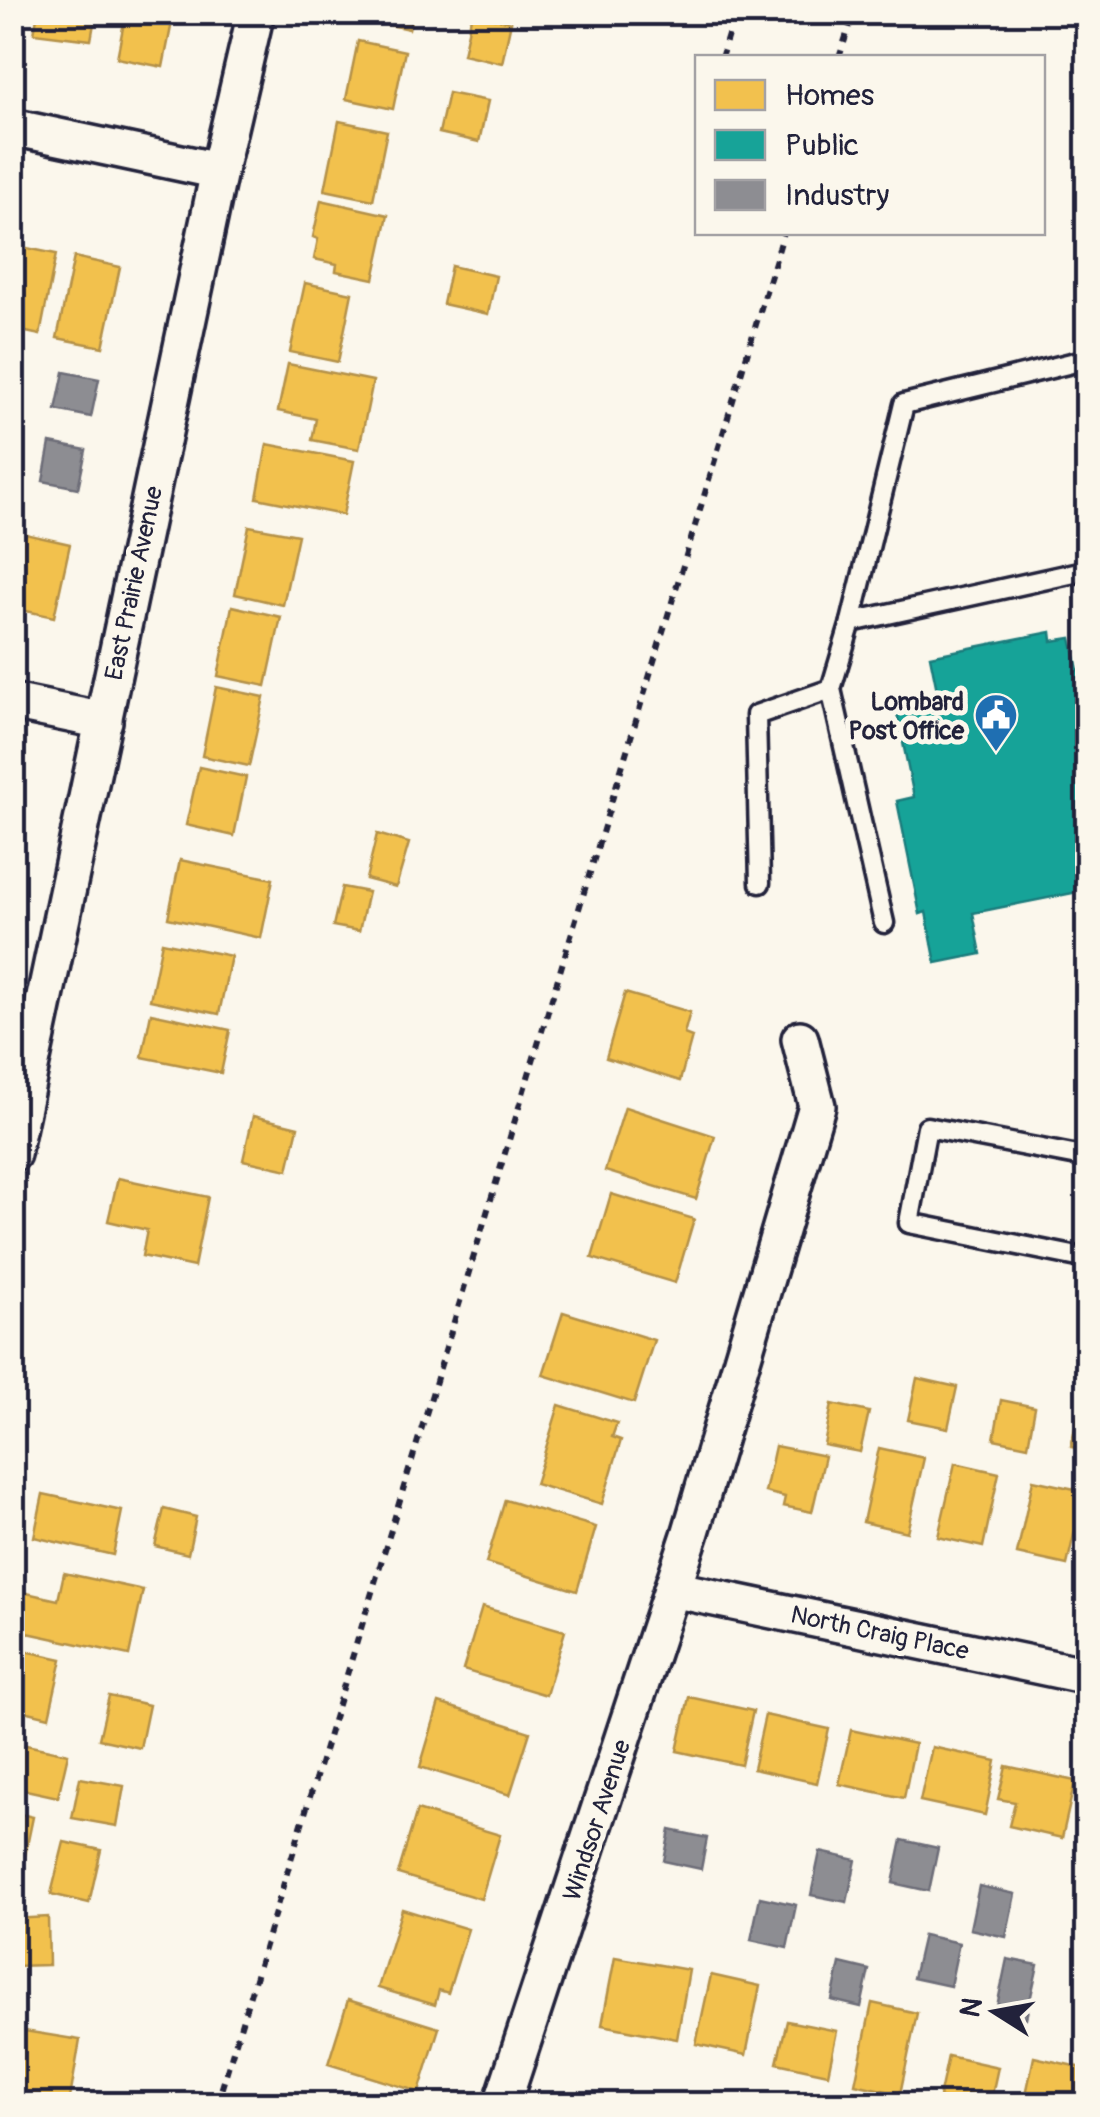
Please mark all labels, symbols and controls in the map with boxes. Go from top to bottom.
legend [695,55,1045,235]
text: Homes [785,77,874,114]
text: Public [785,127,859,164]
text: Industry [785,177,889,214]
street label: East Prairie Avenue [99,483,170,683]
place label: Lombard Post Office [848,687,965,747]
public building icon: Lombard Post Office [973,692,1019,753]
street label: North Craig Place [788,1599,972,1668]
street label: Windsor Avenue [557,1735,638,1905]
north arrow [945,1962,1045,2062]
text: N [953,1995,991,2020]

